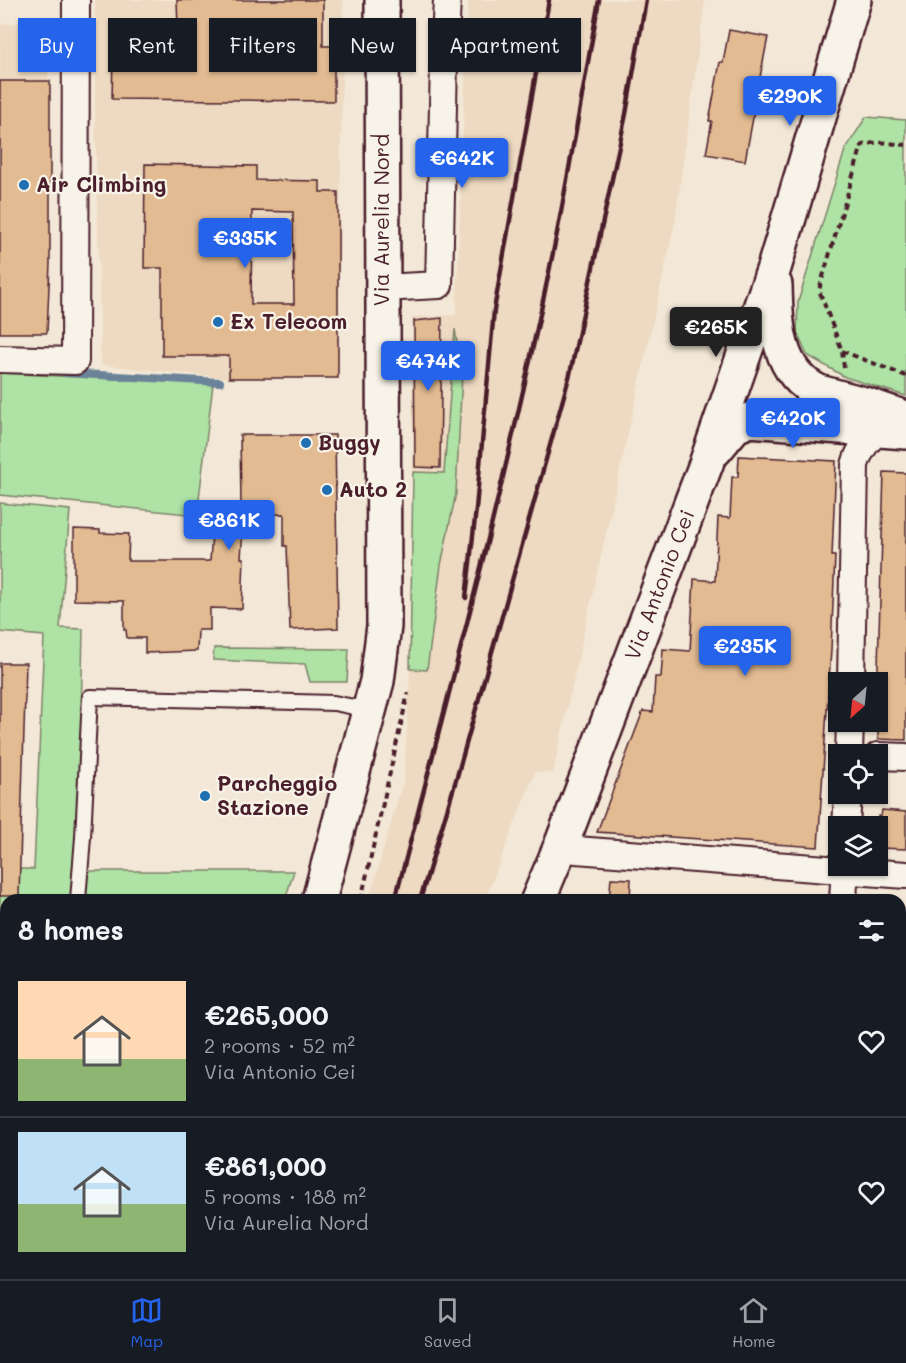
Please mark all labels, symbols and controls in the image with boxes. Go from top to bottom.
chip: Buy [18,18,96,72]
chip: Rent [108,18,197,72]
chip: Filters [209,18,317,72]
chip: New [329,18,416,72]
chip: Apartment [428,18,581,72]
pin: €290K [748,76,832,127]
text: €290K [757,82,823,108]
street label: Via Aurelia Nord [367,134,394,306]
pin: €642K [420,138,504,189]
text: €642K [429,144,495,170]
place label: Air Climbing [36,170,166,197]
marker: Air Climbing [17,178,31,192]
pin: €335K [203,218,287,269]
text: €335K [212,224,278,250]
place label: Ex Telecom [230,307,347,334]
pin: €265K [674,307,758,358]
text: €265K [684,313,748,339]
marker: Ex Telecom [211,315,225,329]
pin: €474K [386,341,470,392]
text: €474K [395,347,461,373]
pin: €420K [751,398,835,449]
text: €420K [760,404,826,430]
place label: Buggy [318,428,381,456]
marker: Buggy [299,436,313,450]
place label: Auto 2 [339,475,407,502]
marker: Auto 2 [320,483,334,497]
pin: €861K [187,500,271,551]
street label: Via Antonio Cei [617,505,700,664]
text: €861K [198,506,260,532]
pin: €235K [703,626,787,677]
text: €235K [713,632,777,658]
north arrow [828,672,888,732]
map controls [828,672,888,876]
button: locate [828,744,888,804]
place label: Parcheggio Stazione [217,769,338,820]
marker: Parcheggio Stazione [198,789,212,803]
button: layers [828,816,888,876]
text: 8 homes [18,913,124,947]
icon: filters [855,914,888,947]
text: €265,000 [204,998,329,1032]
icon: home [66,1005,138,1077]
icon: heart [855,1025,888,1058]
text: 2 rooms · 52 m² [204,1032,355,1058]
text: Via Antonio Cei [204,1058,356,1084]
text: €861,000 [204,1149,327,1183]
icon: home [66,1156,138,1228]
icon: heart [855,1176,888,1209]
text: 5 rooms · 188 m² [204,1183,366,1209]
text: Via Aurelia Nord [204,1209,368,1235]
tab: Map [130,1294,163,1351]
tab: Saved [424,1294,471,1351]
tab: Home [732,1294,776,1351]

